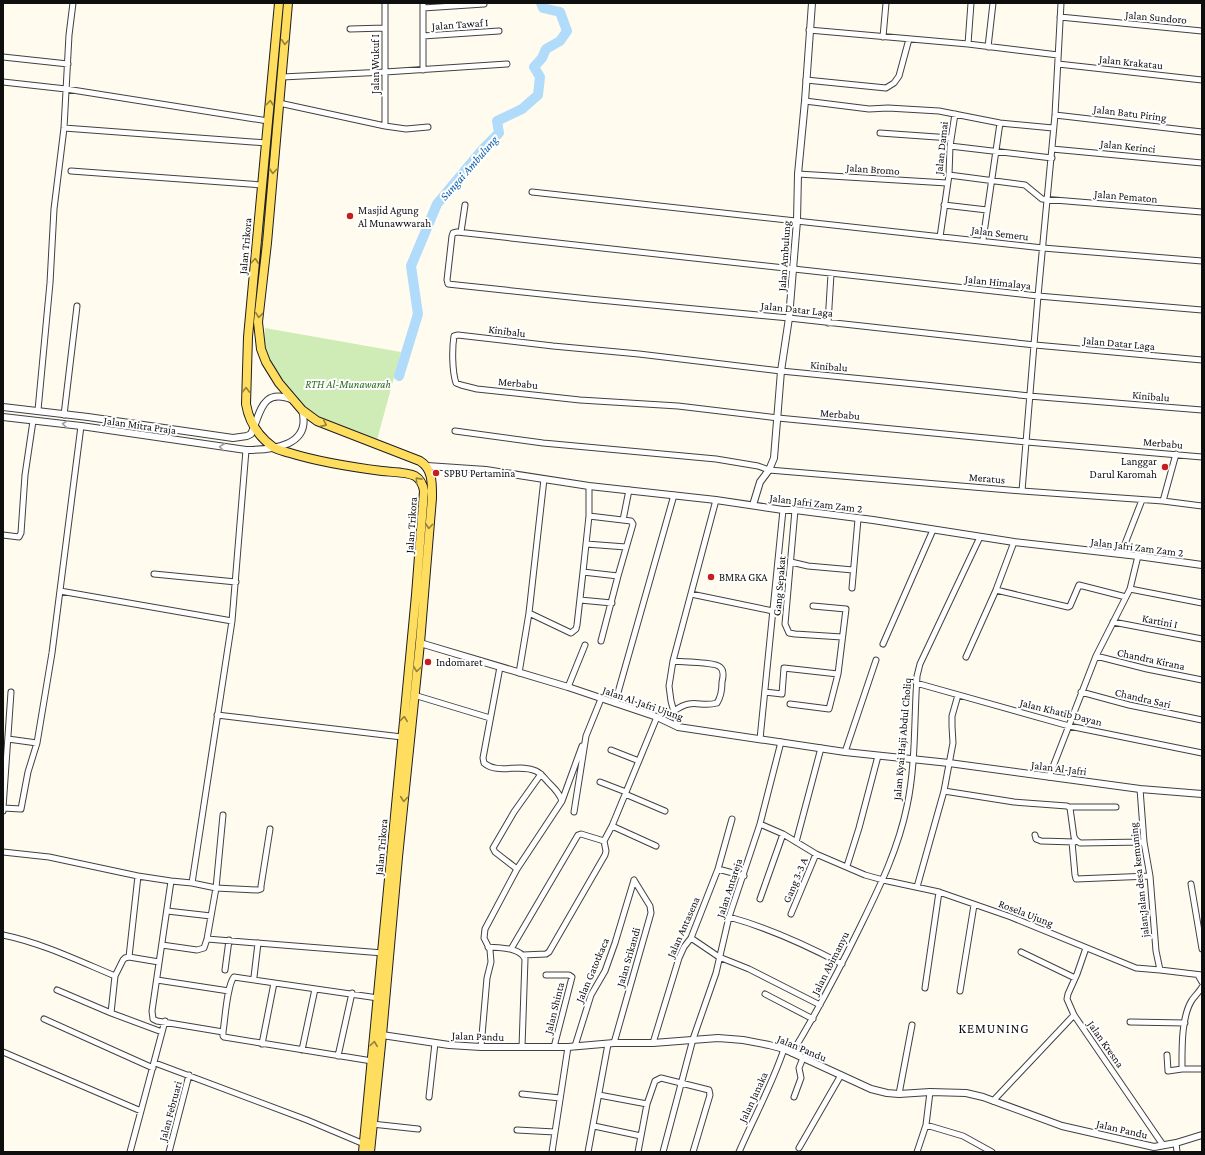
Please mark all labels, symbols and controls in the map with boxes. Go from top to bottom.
street label: Jalan Sundoro [1124,8,1188,27]
street label: Jalan Tawaf I [430,16,489,33]
street label: Jalan Wukuf I [369,34,382,95]
one-way arrow [280,39,289,45]
street label: Jalan Krakatau [1097,53,1164,72]
one-way arrow [265,100,274,106]
street label: Jalan Batu Piring [1092,102,1168,125]
street label: Jalan Damai [932,121,951,176]
water label: Sungai Ambulung [437,132,501,203]
street label: Jalan Kerinci [1099,137,1156,156]
street label: Jalan Bromo [845,161,901,178]
one-way arrow [269,168,278,174]
street label: Jalan Pematon [1093,187,1158,206]
place label: Masjid Agung Al Munawwarah [358,204,431,229]
marker: Masjid Agung Al Munawwarah [345,211,355,221]
street label: Jalan Trikora [236,217,254,276]
street label: Jalan Ambulung [775,220,794,293]
street label: Jalan Semeru [970,223,1030,243]
one-way arrow [251,258,260,264]
street label: Jalan Himalaya [963,272,1032,292]
street label: Jalan Datar Laga [759,299,834,320]
one-way arrow [255,312,264,318]
street label: Kinibalu [488,323,526,339]
street label: Jalan Datar Laga [1081,334,1156,353]
street label: Kinibalu [810,358,848,374]
street label: Merbabu [497,375,539,391]
park label: RTH Al-Munawarah [305,378,391,390]
one-way arrow [242,387,250,393]
street label: Kinibalu [1132,388,1170,404]
street label: Merbabu [820,406,861,422]
street label: Jalan Mitra Praja [102,414,177,437]
one-way arrow [62,420,68,429]
one-way arrow [321,420,328,428]
street label: Merbabu [1143,435,1184,451]
one-way arrow [218,443,225,452]
place label: Langgar Darul Karomah [1090,455,1157,480]
marker: Langgar Darul Karomah [1160,462,1170,472]
place label: SPBU Pertamina [444,467,515,479]
marker: SPBU Pertamina [431,468,441,478]
street label: Meratus [968,470,1006,486]
one-way arrow [415,477,422,485]
street label: Jalan Jafri Zam Zam 2 [768,491,863,516]
street label: Jalan Trikora [403,496,420,555]
one-way arrow [425,523,434,529]
street label: Jalan Jafri Zam Zam 2 [1089,535,1184,560]
street label: Gang Sepakat [770,555,789,617]
place label: BMRA GKA [719,571,768,583]
marker: BMRA GKA [706,572,716,582]
street label: Kartini I [1141,612,1179,630]
street label: Chandra Kirana [1116,646,1186,672]
place label: Indomaret [436,656,483,668]
marker: Indomaret [423,657,433,667]
one-way arrow [413,666,422,672]
street label: Jalan Kyai Haji Abdul Choliq [891,677,914,802]
street label: Jalan Al-Jafri Ujung [600,683,686,724]
street label: Chandra Sari [1114,686,1172,710]
street label: Jalan Khatib Dayan [1017,696,1103,729]
one-way arrow [400,716,409,722]
street label: Jalan Al-Jafri [1029,759,1088,778]
one-way arrow [400,796,409,802]
street label: Jalan Trikora [372,818,390,877]
street label: jalan;Jalan desa kemuning [1127,821,1152,939]
street label: Gang 3-3 A [780,855,811,905]
street label: Jalan Antareja [713,857,745,920]
street label: Jalan Antasena [664,895,703,961]
street label: Rosela Ujung [997,897,1056,930]
street label: Jalan Srikandi [614,926,643,989]
street label: Jalan Abimanyu [808,929,852,998]
street label: Jalan Gatotkaca [573,936,612,1005]
street label: Jalan Shinta [542,981,567,1036]
street label: Jalan Kresna [1084,1017,1127,1070]
district label: KEMUNING [958,1021,1030,1036]
street label: Jalan Pandu [451,1029,504,1044]
street label: Jalan Pandu [774,1032,829,1065]
one-way arrow [369,1040,378,1047]
street label: Jalan Janaka [736,1070,771,1125]
street label: Jalan Februari [156,1080,185,1143]
street label: Jalan Pandu [1094,1117,1149,1142]

